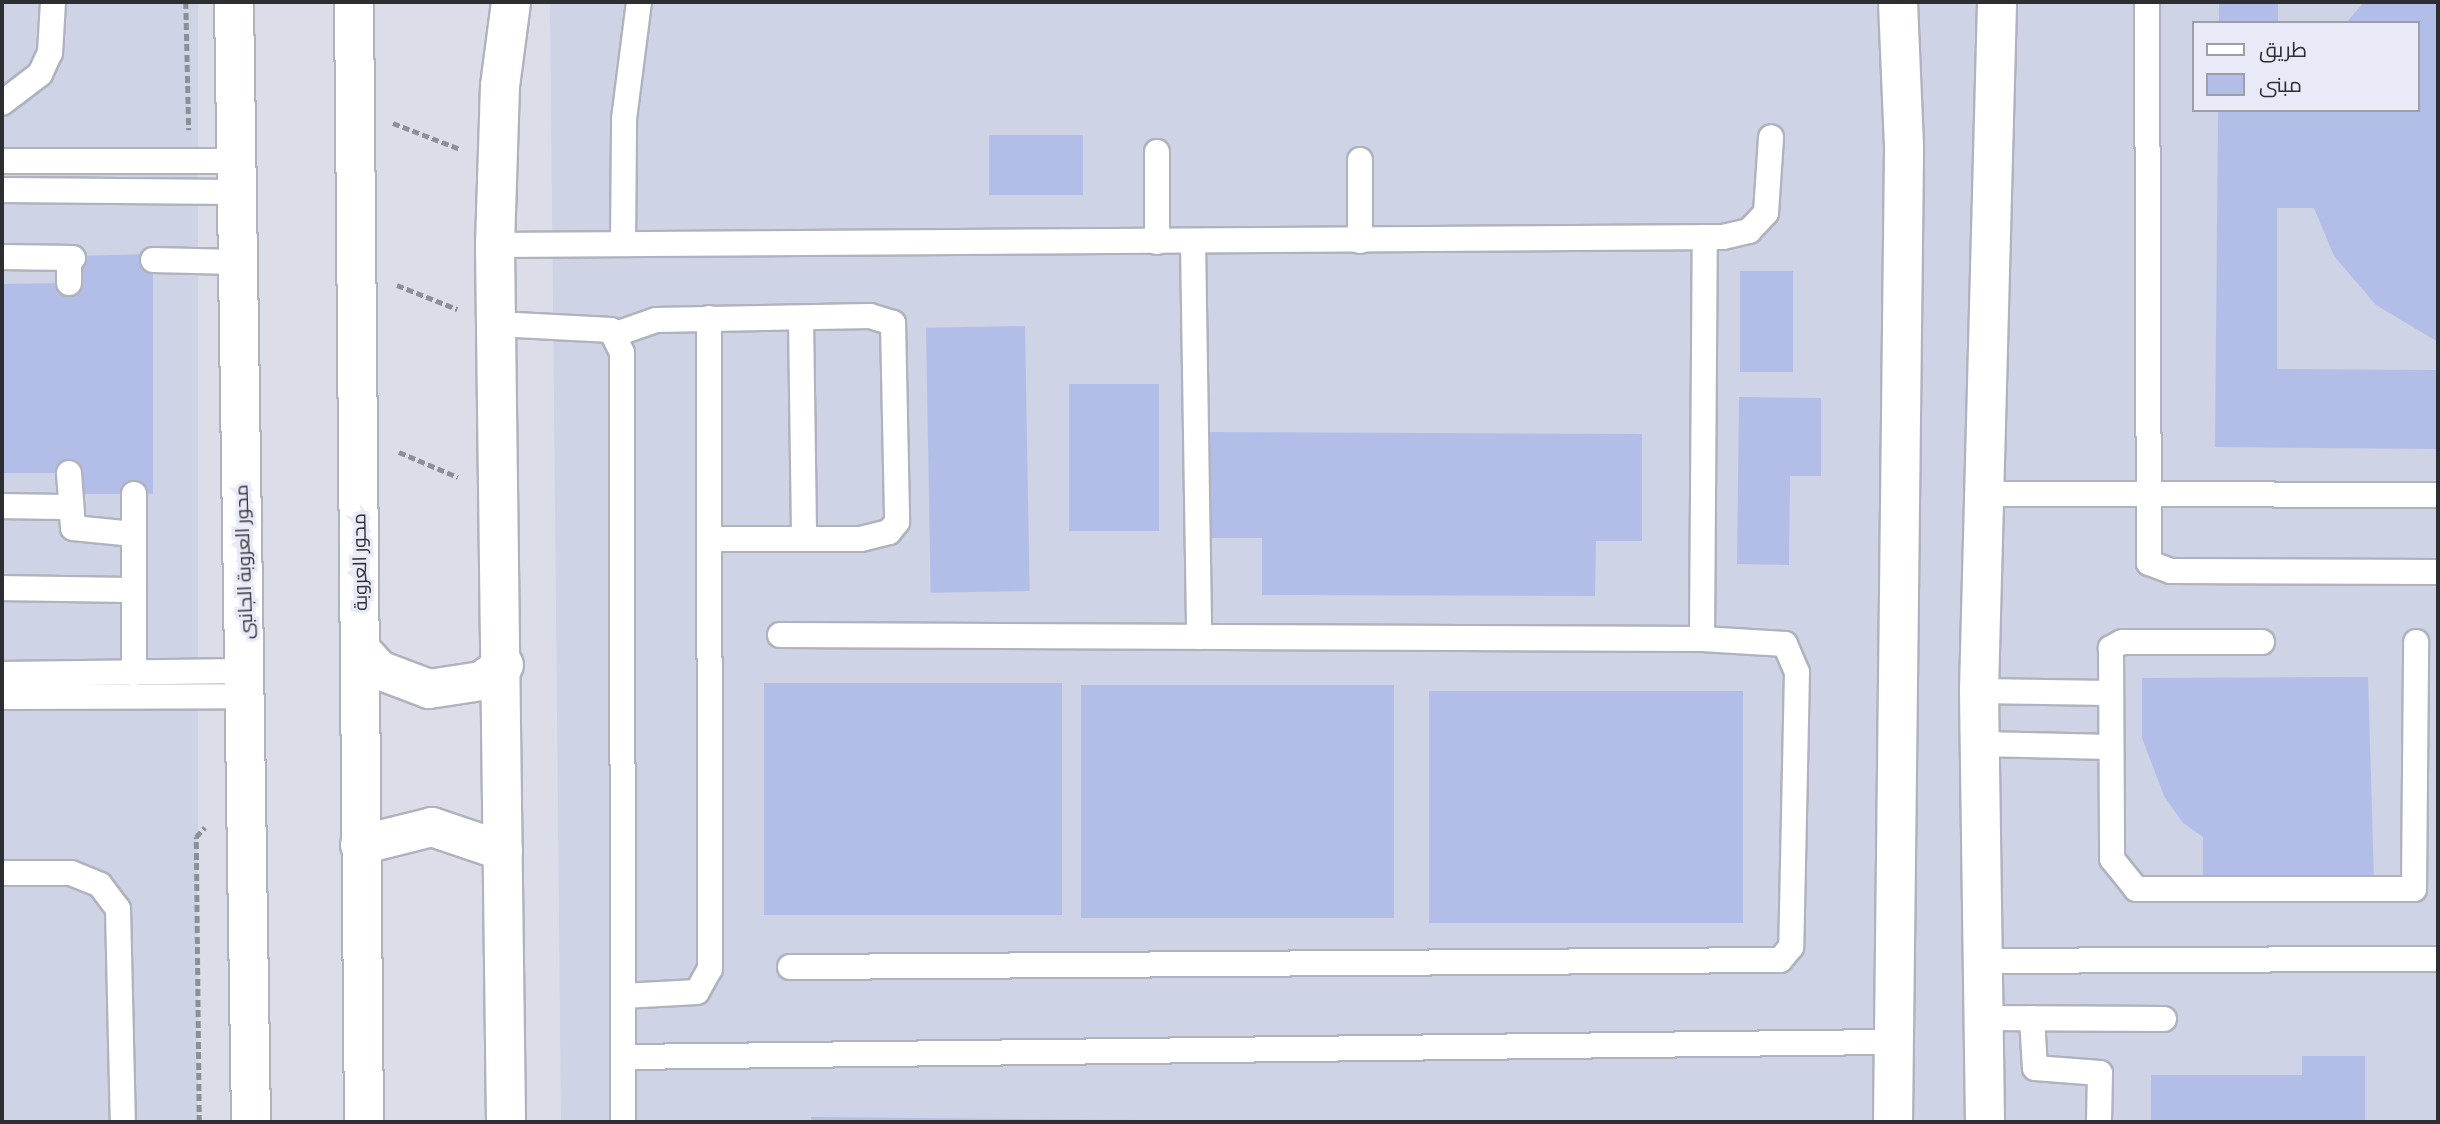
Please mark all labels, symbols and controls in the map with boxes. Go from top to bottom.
legend [2192,21,2419,112]
text: طريق [2259,38,2307,62]
text: مبنى [2259,73,2302,97]
street label: محور العروبة الجانبى [230,484,258,640]
street label: محور العروبة [348,513,372,611]

